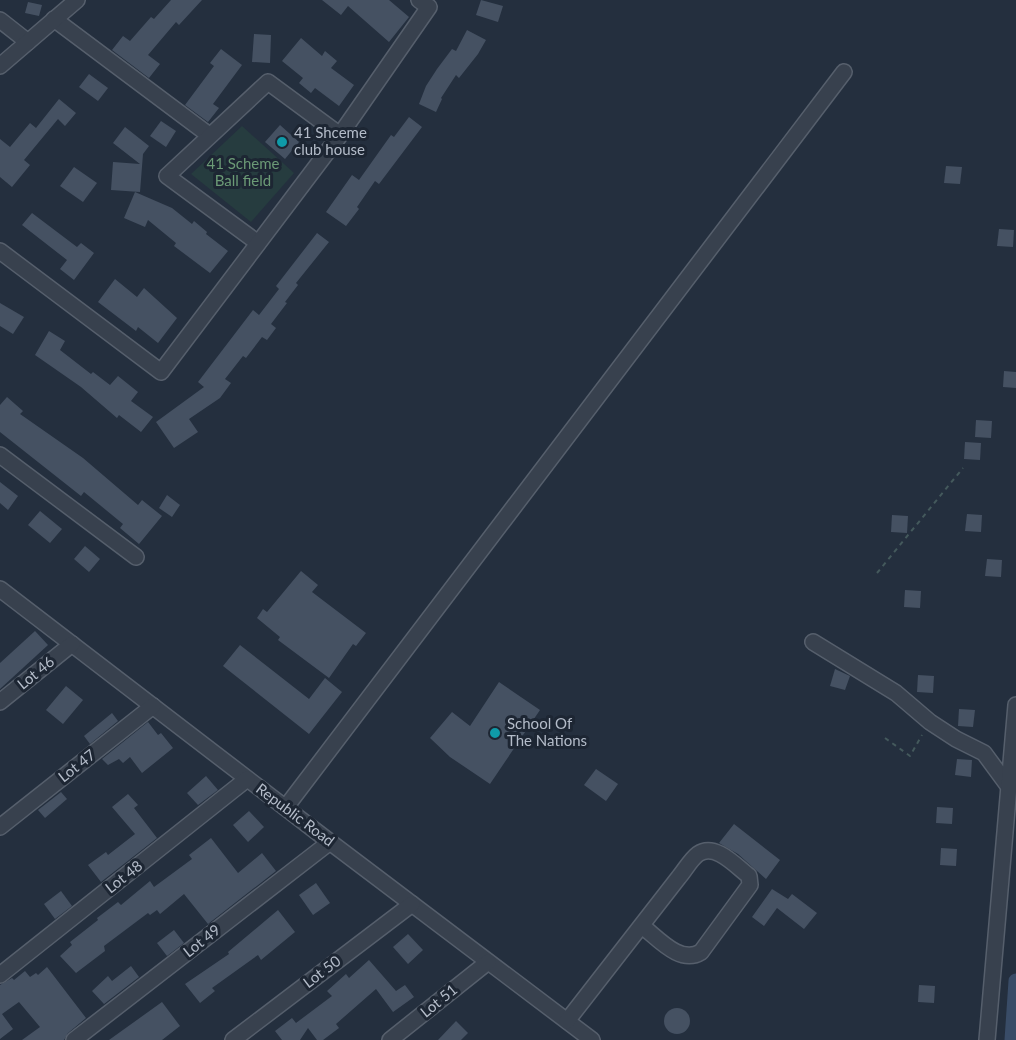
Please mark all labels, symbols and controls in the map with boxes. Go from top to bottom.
place label: 41 Shceme club house [294,123,367,158]
marker: 41 Shceme club house [275,135,289,149]
park label: 41 Scheme Ball field [206,154,280,189]
street label: Lot 46 [13,652,58,692]
place label: School Of The Nations [507,714,587,749]
marker: School Of The Nations [488,726,502,740]
street label: Lot 47 [54,745,99,785]
street label: Republic Road [253,779,338,850]
street label: Lot 48 [101,856,146,896]
street label: Lot 49 [179,920,224,960]
street label: Lot 50 [299,951,344,991]
street label: Lot 51 [416,980,460,1020]

